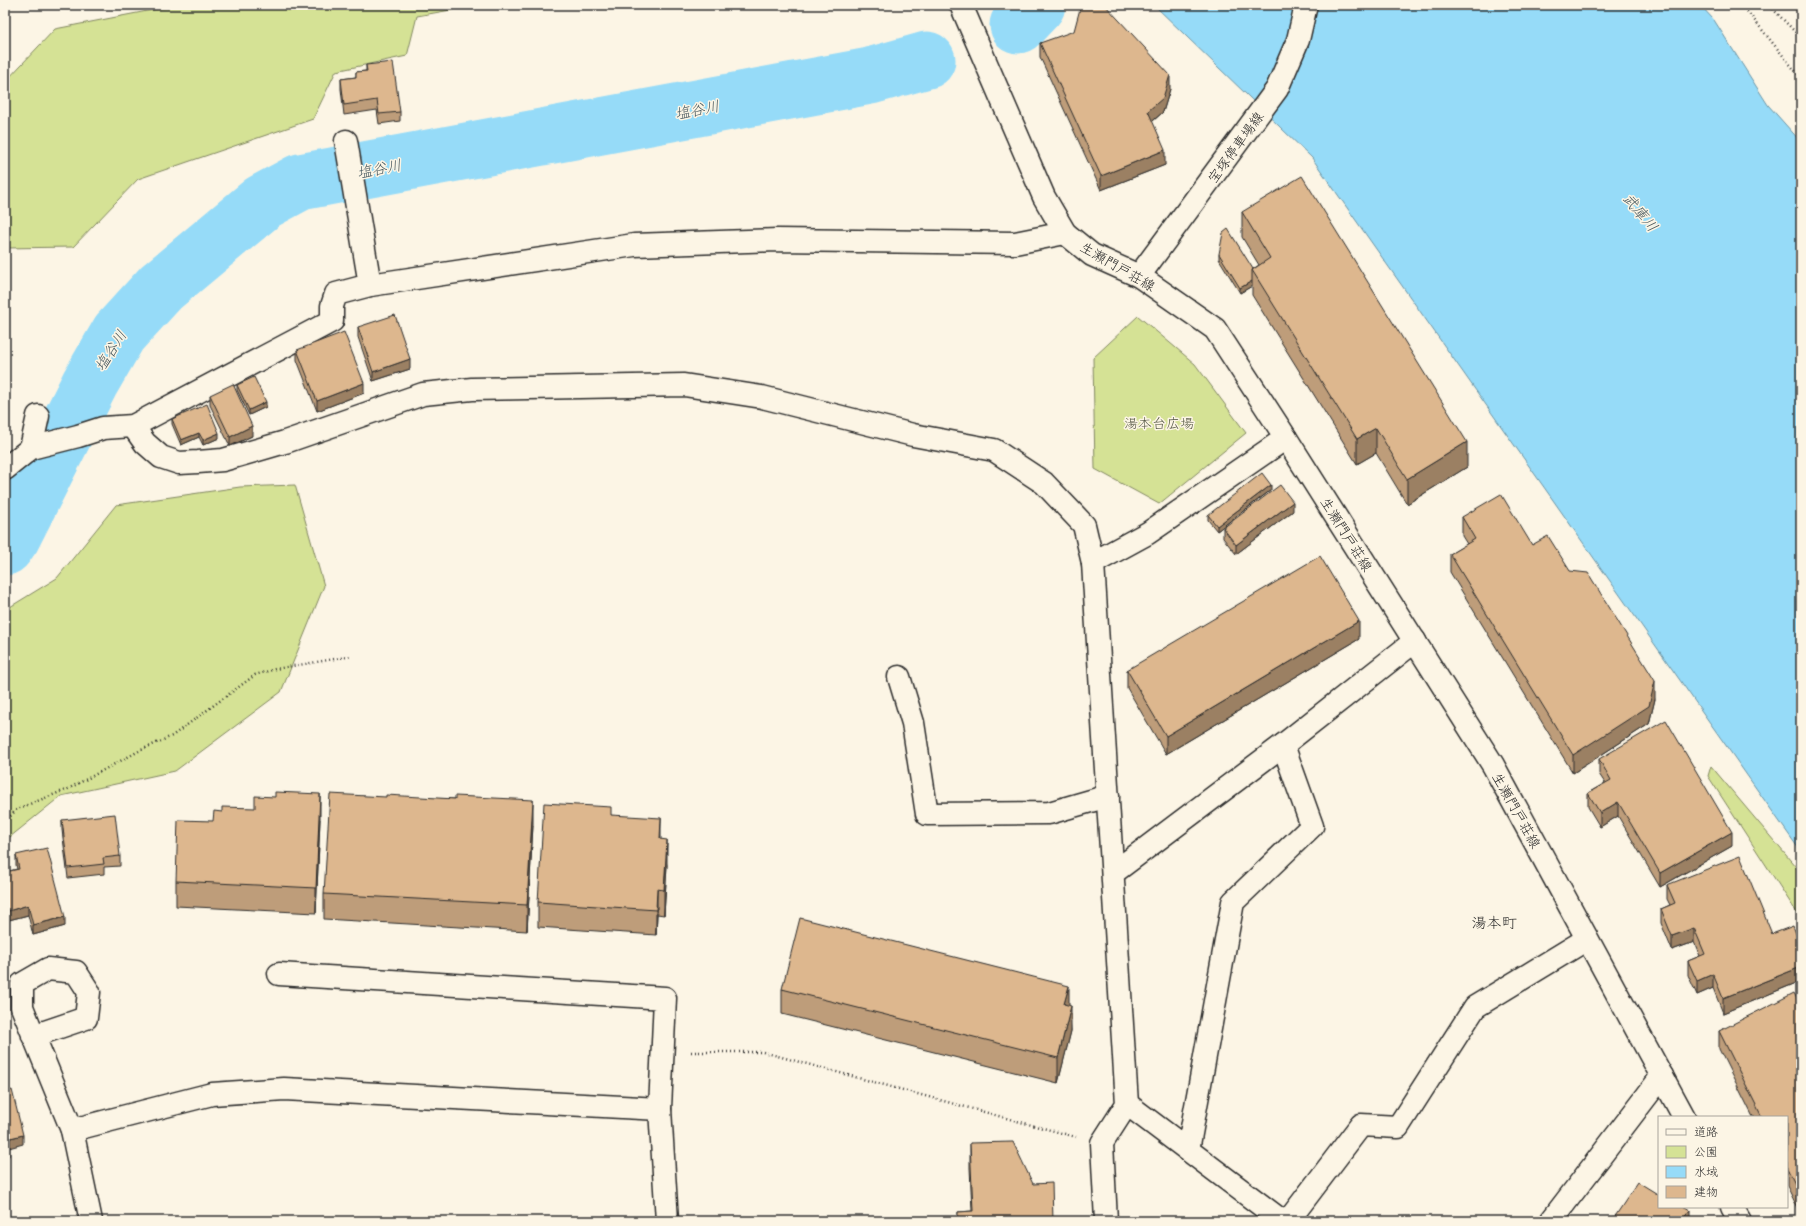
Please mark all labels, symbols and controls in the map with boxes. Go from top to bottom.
water label: 塩谷川 [673,95,721,123]
street label: 宝塚停車場線 [1203,107,1267,187]
water label: 塩谷川 [355,154,403,182]
water label: 武庫川 [1619,188,1663,236]
street label: 生瀬門戸荘線 [1077,237,1159,295]
water label: 塩谷川 [89,326,131,374]
park label: 湯本台広場 [1124,413,1194,432]
street label: 生瀬門戸荘線 [1317,493,1377,575]
street label: 生瀬門戸荘線 [1488,769,1546,851]
district label: 湯本町 [1471,912,1517,932]
legend [1658,1116,1788,1208]
text: 道路 [1694,1123,1718,1139]
text: 公園 [1694,1143,1718,1159]
text: 水域 [1694,1163,1718,1179]
text: 建物 [1694,1183,1718,1199]

